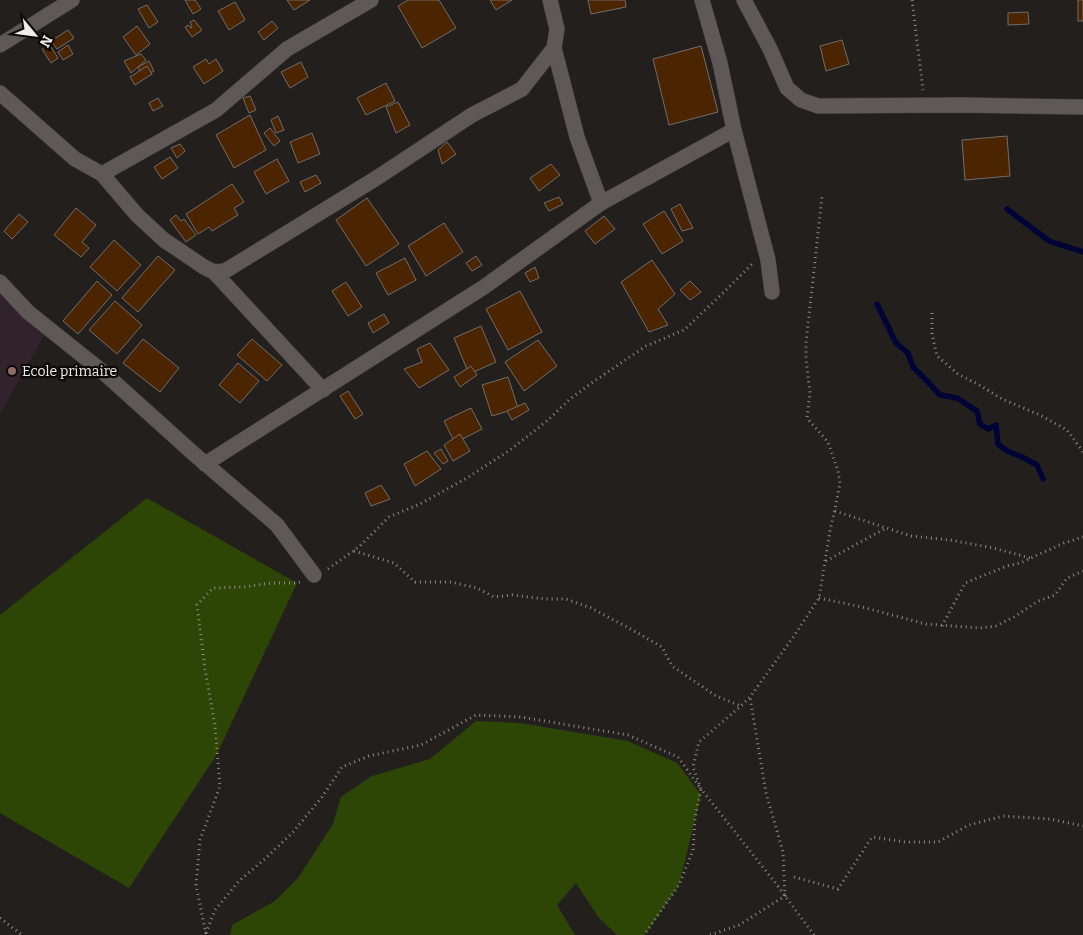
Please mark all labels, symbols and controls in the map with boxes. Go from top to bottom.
north arrow [10,10,60,60]
text: N [36,32,56,50]
place label: Ecole primaire [22,363,117,380]
marker: Ecole primaire [6,365,18,377]

